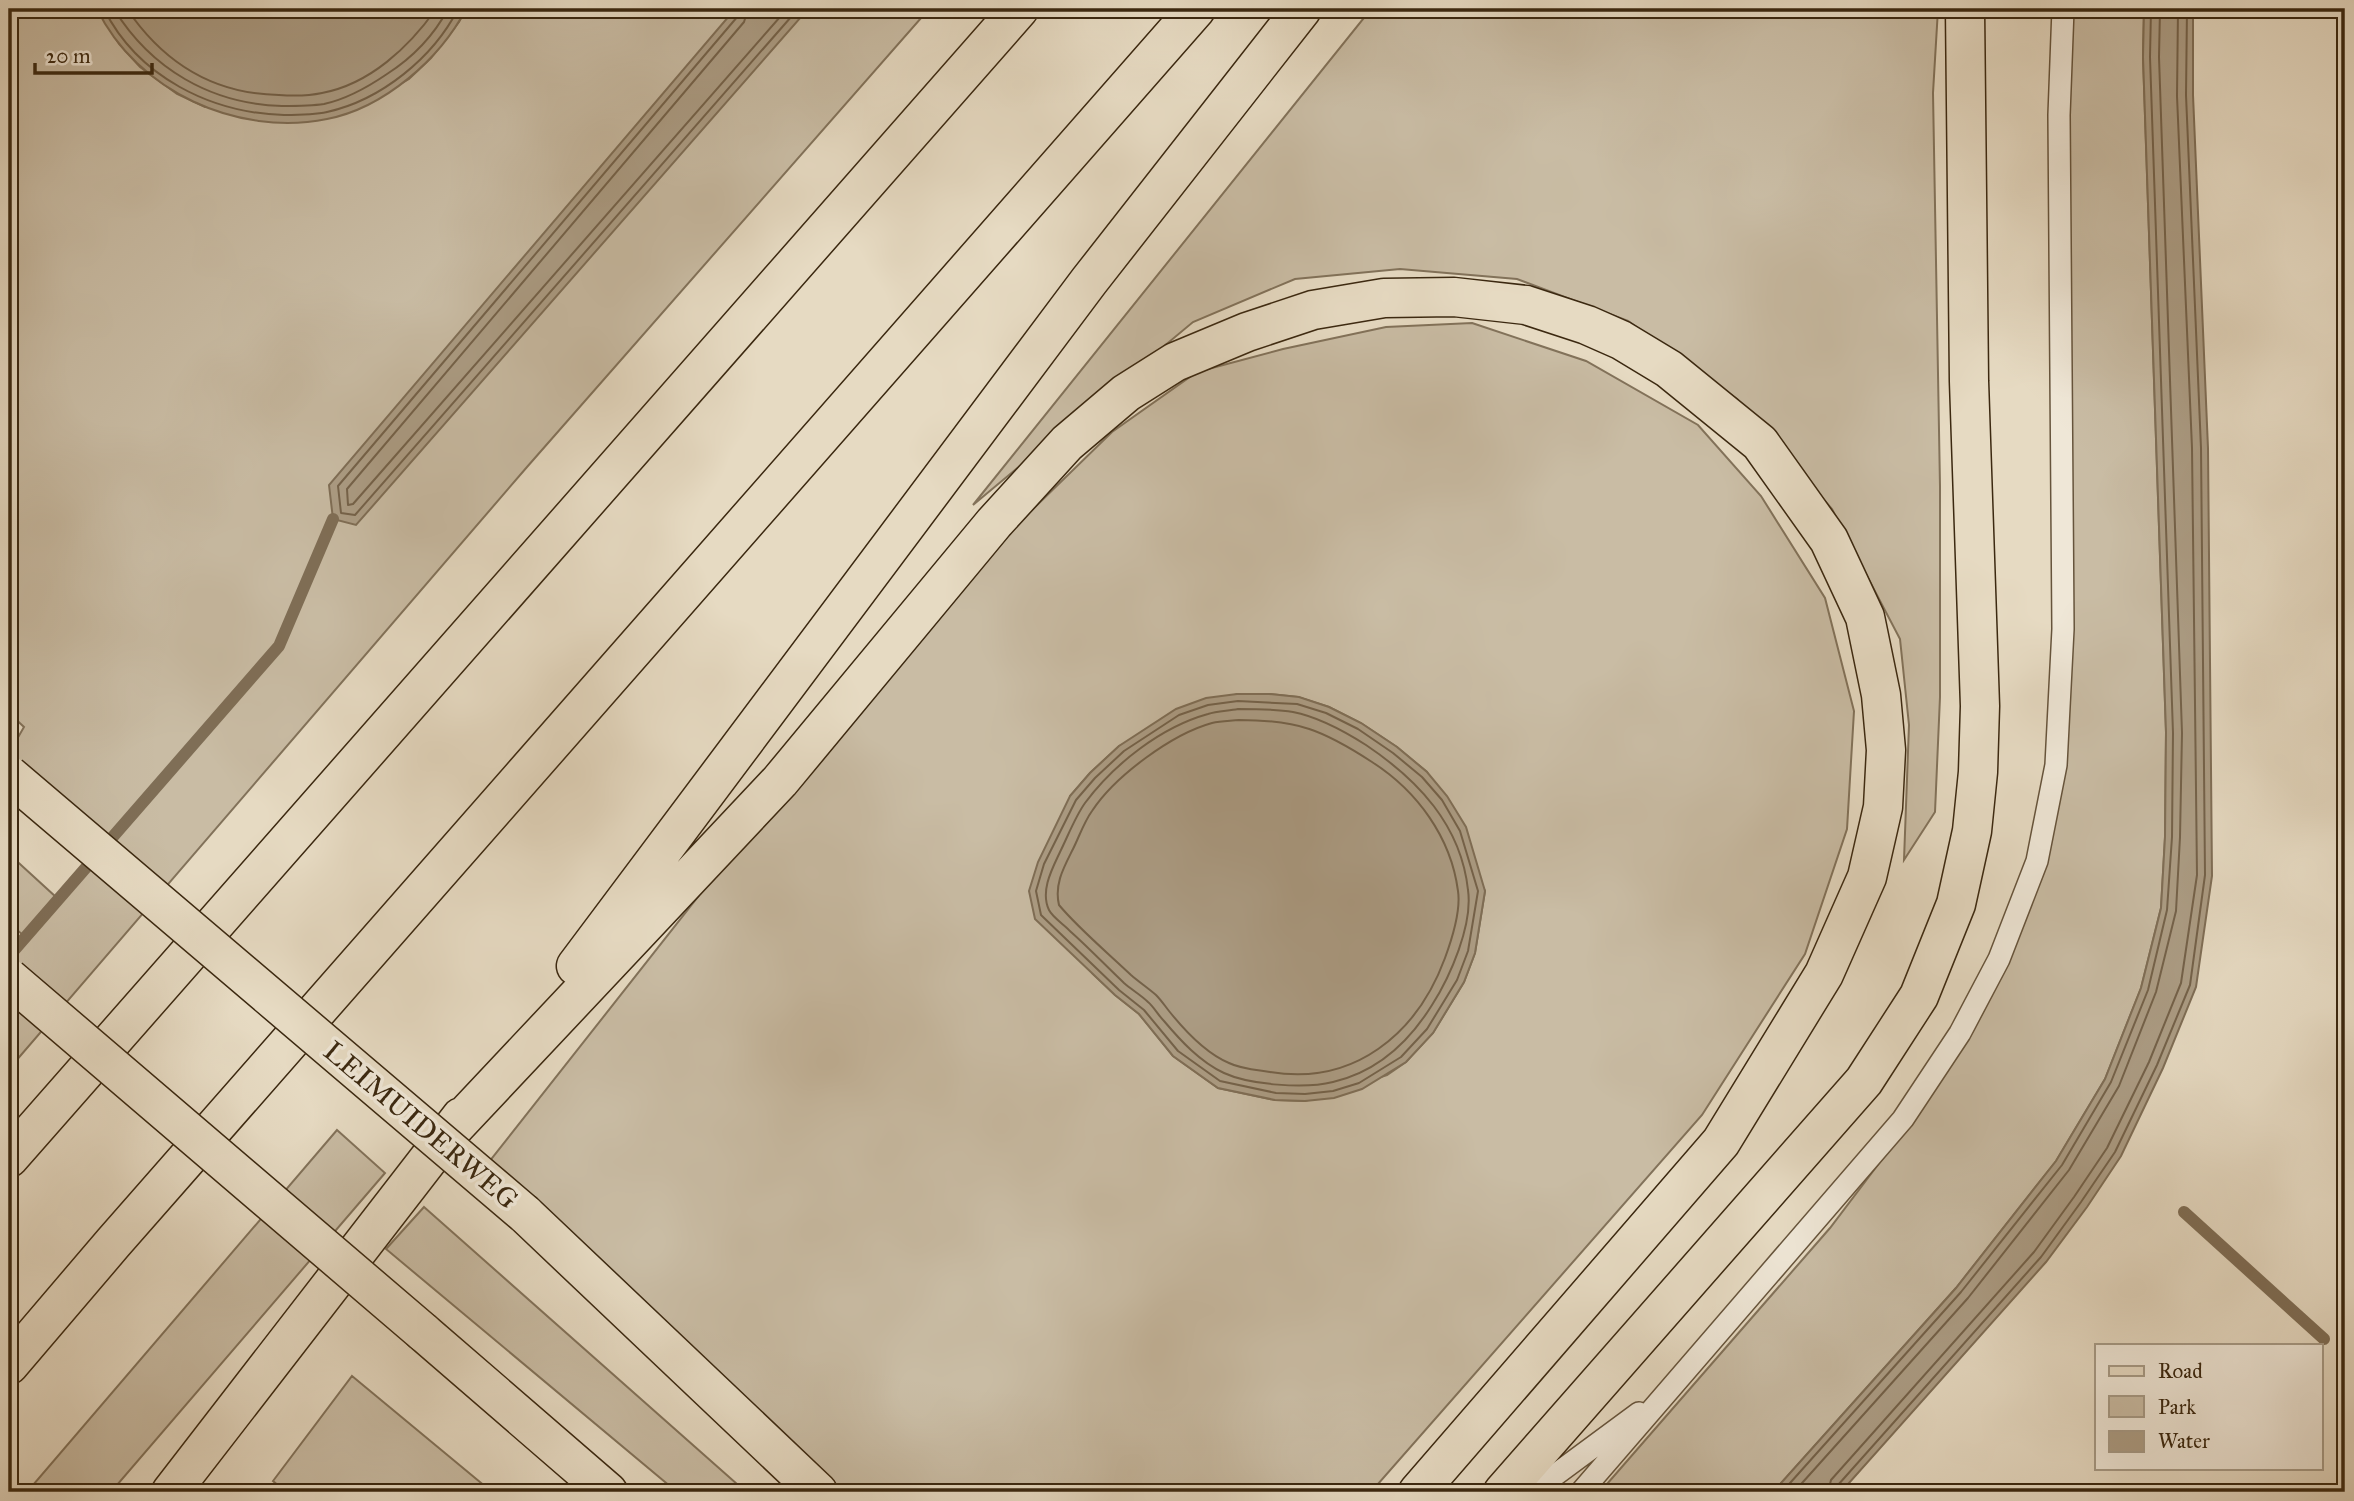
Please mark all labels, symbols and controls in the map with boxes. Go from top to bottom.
scale bar [35,32,152,76]
text: 20 m [46,43,91,69]
street label: LEIMUIDERWEG [317,1033,525,1217]
legend [2095,1344,2322,1470]
text: Road [2158,1358,2203,1384]
text: Park [2158,1394,2196,1420]
text: Water [2158,1428,2210,1454]

